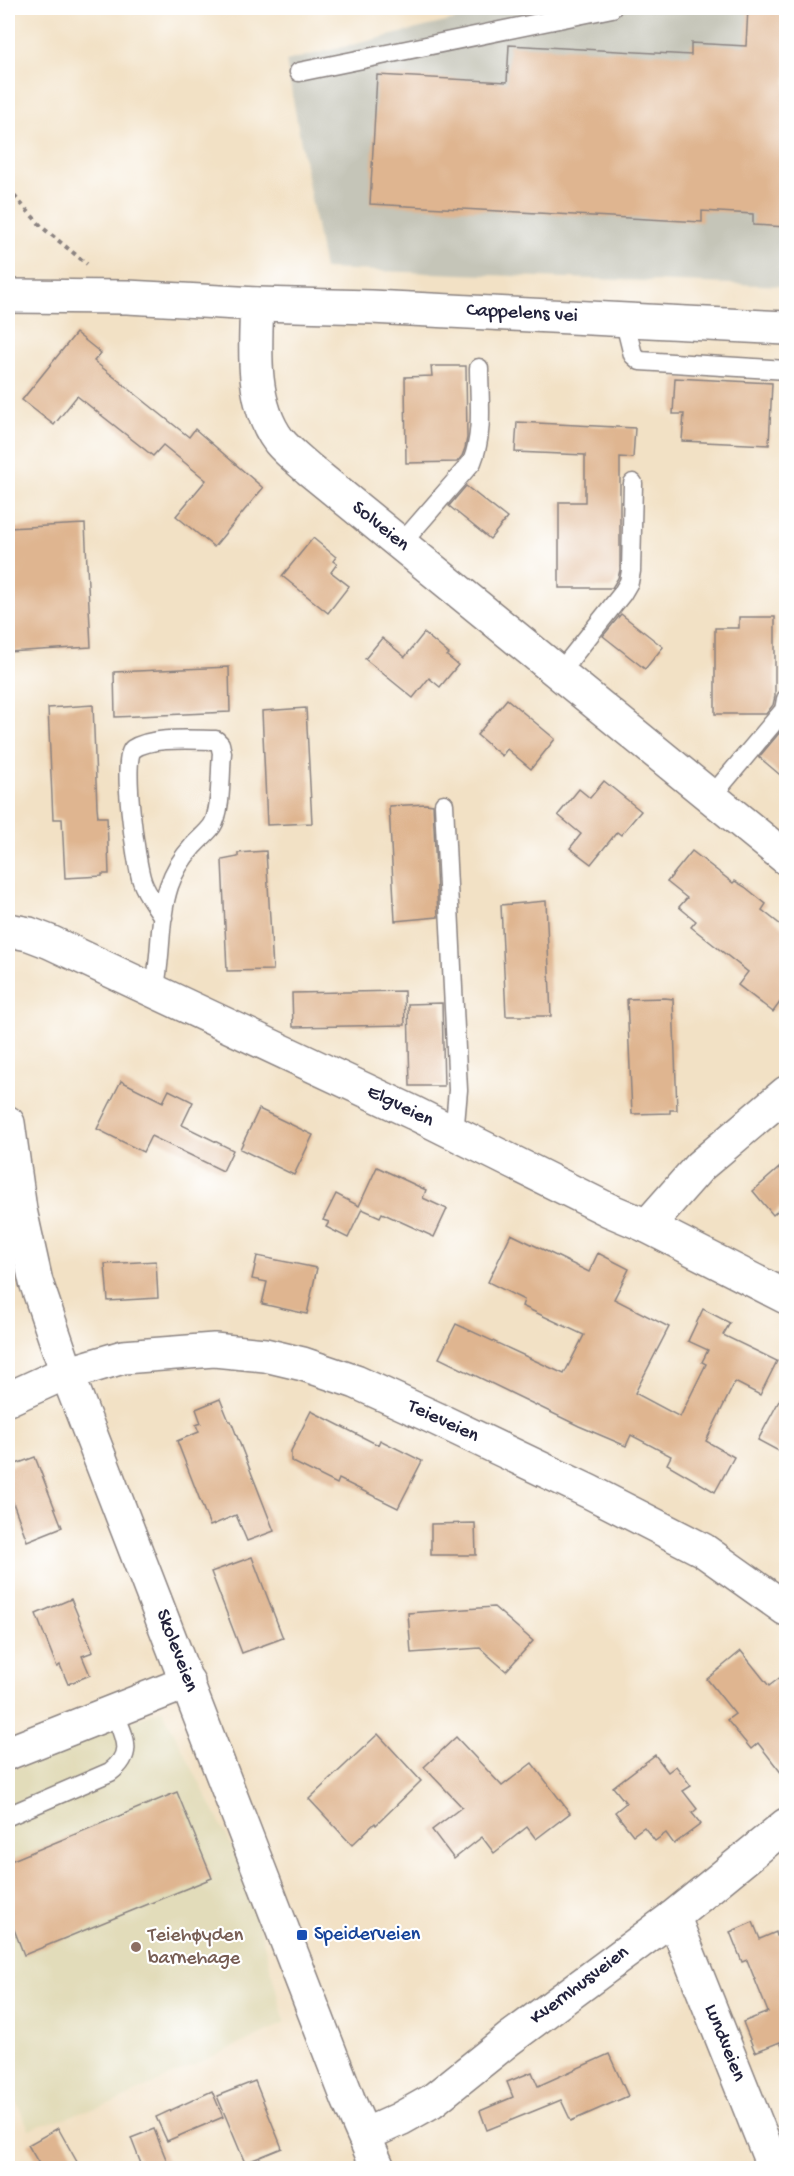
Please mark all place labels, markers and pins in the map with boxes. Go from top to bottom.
place label: Speiderveien [314,1924,421,1947]
place label: Teiehøyden barnehage [147,1925,244,1971]
marker: Speiderveien [295,1928,309,1942]
marker: Teiehøyden barnehage [129,1940,143,1954]

